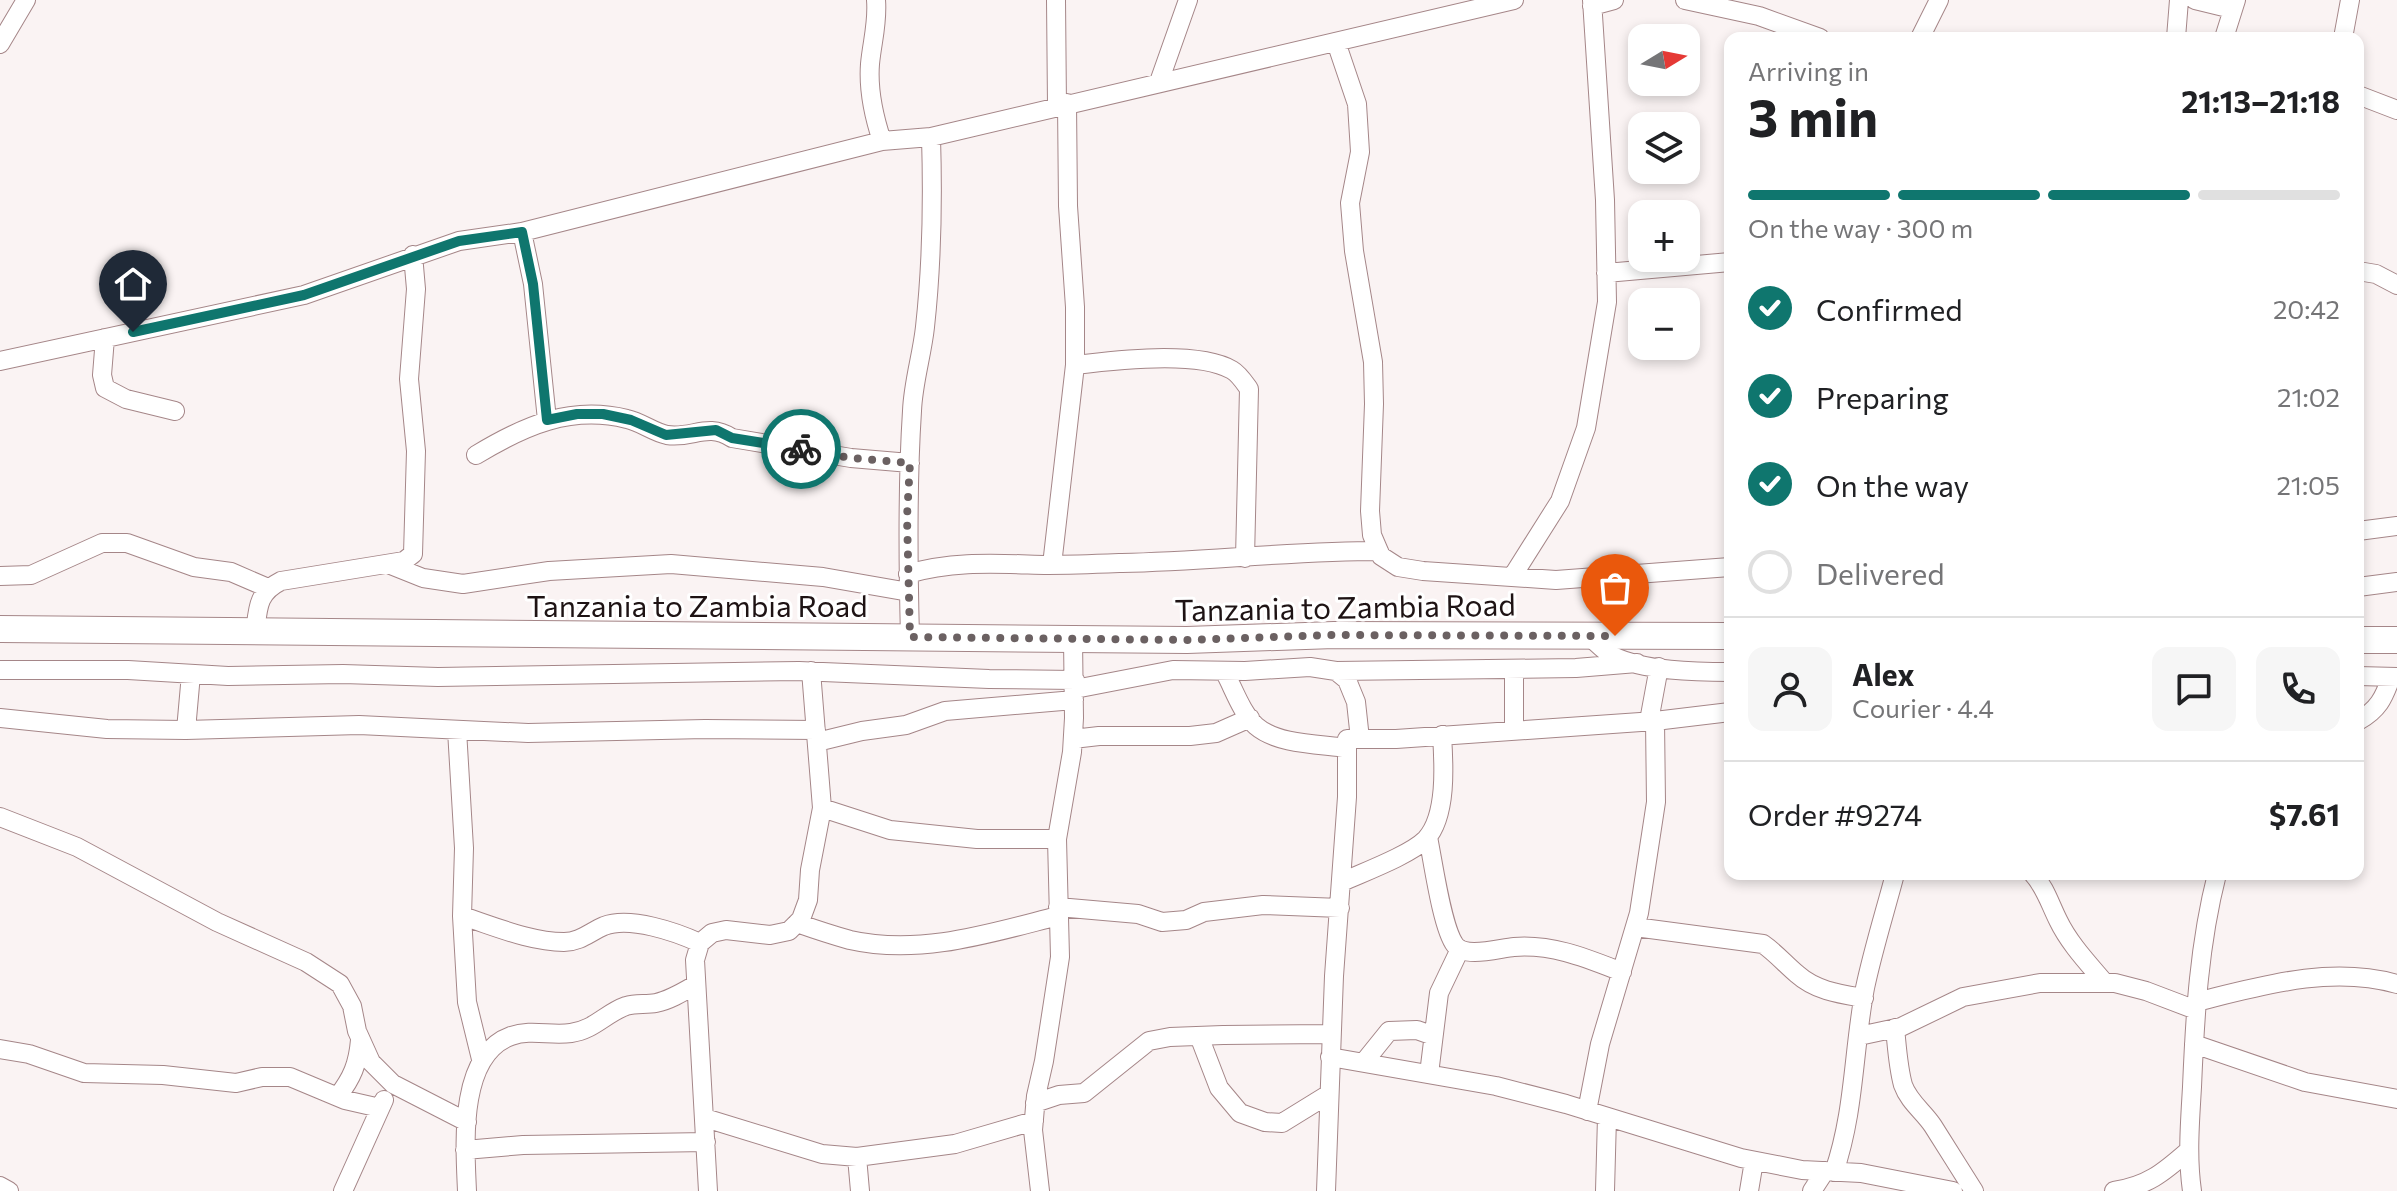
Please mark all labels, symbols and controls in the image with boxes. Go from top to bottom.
north arrow [1628,24,1700,96]
map controls [1628,24,1700,360]
text: Arriving in [1748,55,1869,86]
text: 21:13–21:18 [2181,82,2340,119]
text: 3 min [1748,84,1878,148]
button: layers [1628,112,1700,184]
button: + [1628,200,1700,272]
text: On the way · 300 m [1748,212,1973,243]
pin [99,250,167,332]
icon: home [111,262,155,306]
icon: check [1748,286,1792,330]
button: − [1628,288,1700,360]
text: Confirmed [1816,290,1963,327]
text: 20:42 [2273,293,2340,324]
icon: check [1748,374,1792,418]
text: Preparing [1816,378,1949,415]
text: 21:02 [2277,381,2340,412]
courier [761,409,841,489]
icon: bike [779,427,823,471]
icon: check [1748,462,1792,506]
text: On the way [1816,466,1969,503]
text: 21:05 [2276,469,2340,500]
pin [1581,554,1649,636]
text: Delivered [1816,554,1945,591]
icon: bag [1593,566,1637,610]
street label: Tanzania to Zambia Road [1174,585,1516,627]
street label: Tanzania to Zambia Road [526,586,868,623]
button: person [1748,647,1832,731]
button: chat [2152,647,2236,731]
button: phone [2256,647,2340,731]
text: Alex [1852,655,1915,692]
text: Courier · 4.4 [1852,692,1994,723]
text: Order #9274 [1748,795,1922,832]
text: $7.61 [2269,795,2340,832]

